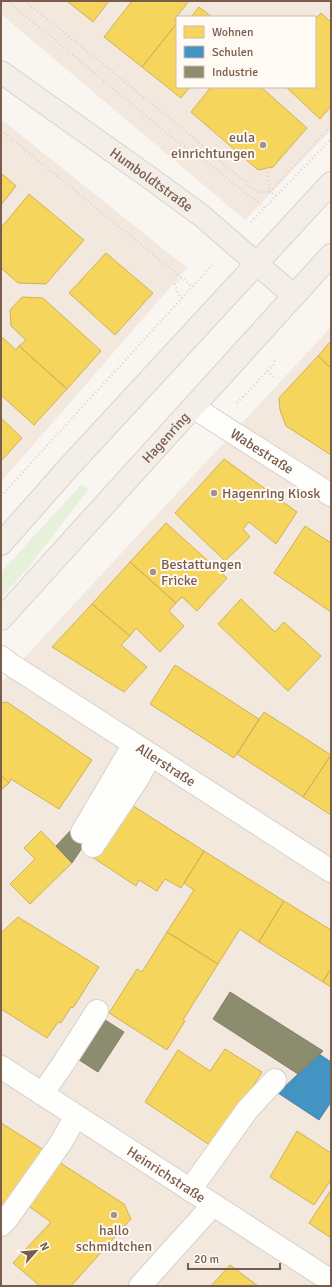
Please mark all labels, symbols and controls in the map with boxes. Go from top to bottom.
legend [176,16,316,88]
text: Wohnen [212,25,254,40]
text: Schulen [212,45,253,60]
text: Industrie [212,65,258,80]
place label: eula einrichtungen [171,129,255,162]
marker: eula einrichtungen [258,140,268,150]
street label: Humboldtstraße [106,144,196,216]
street label: Hagenring [139,409,193,467]
street label: Wabestraße [227,425,297,478]
place label: Hagenring Kiosk [222,485,320,502]
marker: Hagenring Kiosk [209,488,219,498]
place label: Bestattungen Fricke [161,556,242,589]
marker: Bestattungen Fricke [148,567,158,577]
street label: Allerstraße [133,740,199,790]
street label: Heinrichstraße [123,1143,209,1206]
marker: hallo schmidtchen [109,1210,119,1220]
place label: hallo schmidtchen [76,1222,152,1255]
north arrow [16,1231,56,1271]
text: N [37,1240,52,1253]
scale bar [188,1245,280,1271]
text: 20 m [194,1252,219,1267]

